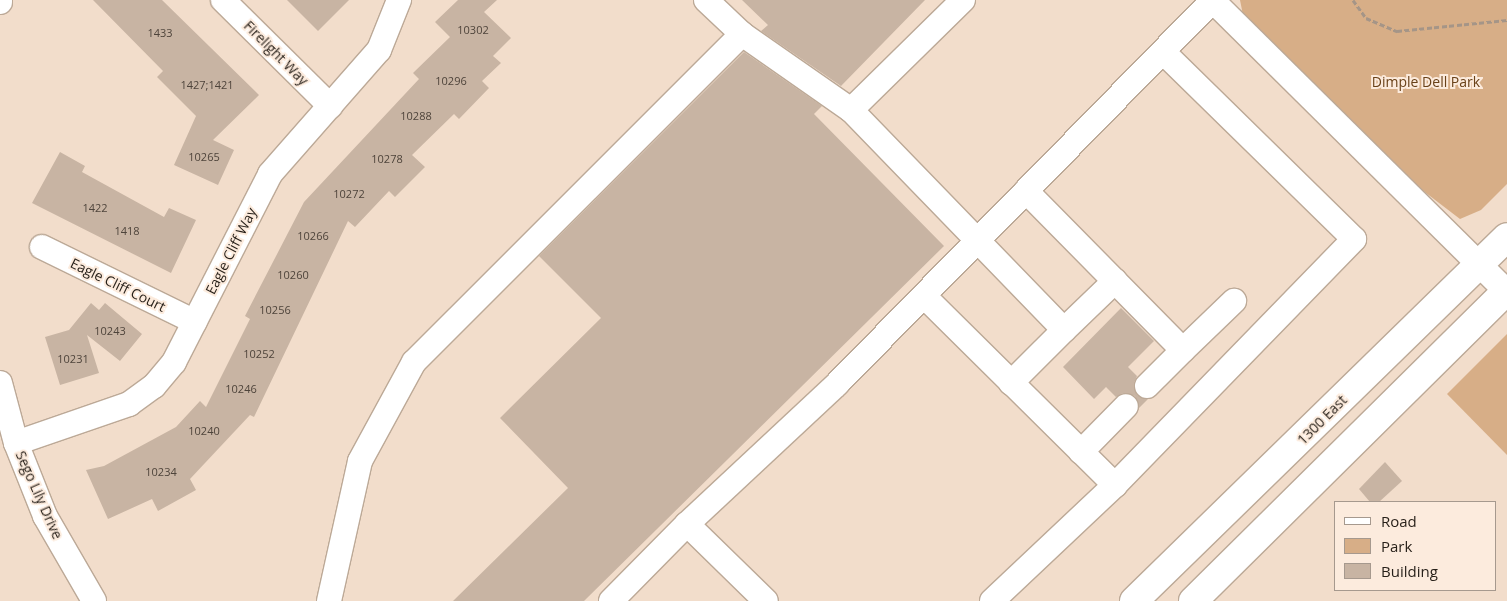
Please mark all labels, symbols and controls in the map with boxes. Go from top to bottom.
street label: Firelight Way [240,17,312,89]
house number: 10302 [457,23,489,37]
house number: 1433 [147,26,173,40]
house number: 10296 [435,74,467,88]
park label: Dimple Dell Park [1372,74,1480,90]
house number: 1427;1421 [180,78,234,92]
house number: 10288 [400,109,432,123]
house number: 10265 [188,150,220,164]
house number: 10278 [371,152,403,166]
house number: 10272 [333,187,365,201]
house number: 1422 [82,201,108,215]
street label: Eagle Cliff Way [202,205,260,297]
house number: 1418 [114,224,140,238]
house number: 10266 [297,229,329,243]
street label: Eagle Cliff Court [68,255,168,315]
house number: 10260 [277,268,309,282]
house number: 10256 [259,303,291,317]
house number: 10243 [94,324,126,338]
house number: 10252 [243,347,275,361]
house number: 10231 [57,352,89,366]
house number: 10246 [225,382,257,396]
street label: 1300 East [1294,392,1350,448]
house number: 10240 [188,424,220,438]
street label: Sego Lily Drive [12,448,66,542]
house number: 10234 [145,465,177,479]
legend [1334,501,1497,591]
text: Road [1381,511,1417,531]
text: Park [1381,536,1412,556]
text: Building [1381,561,1438,581]

